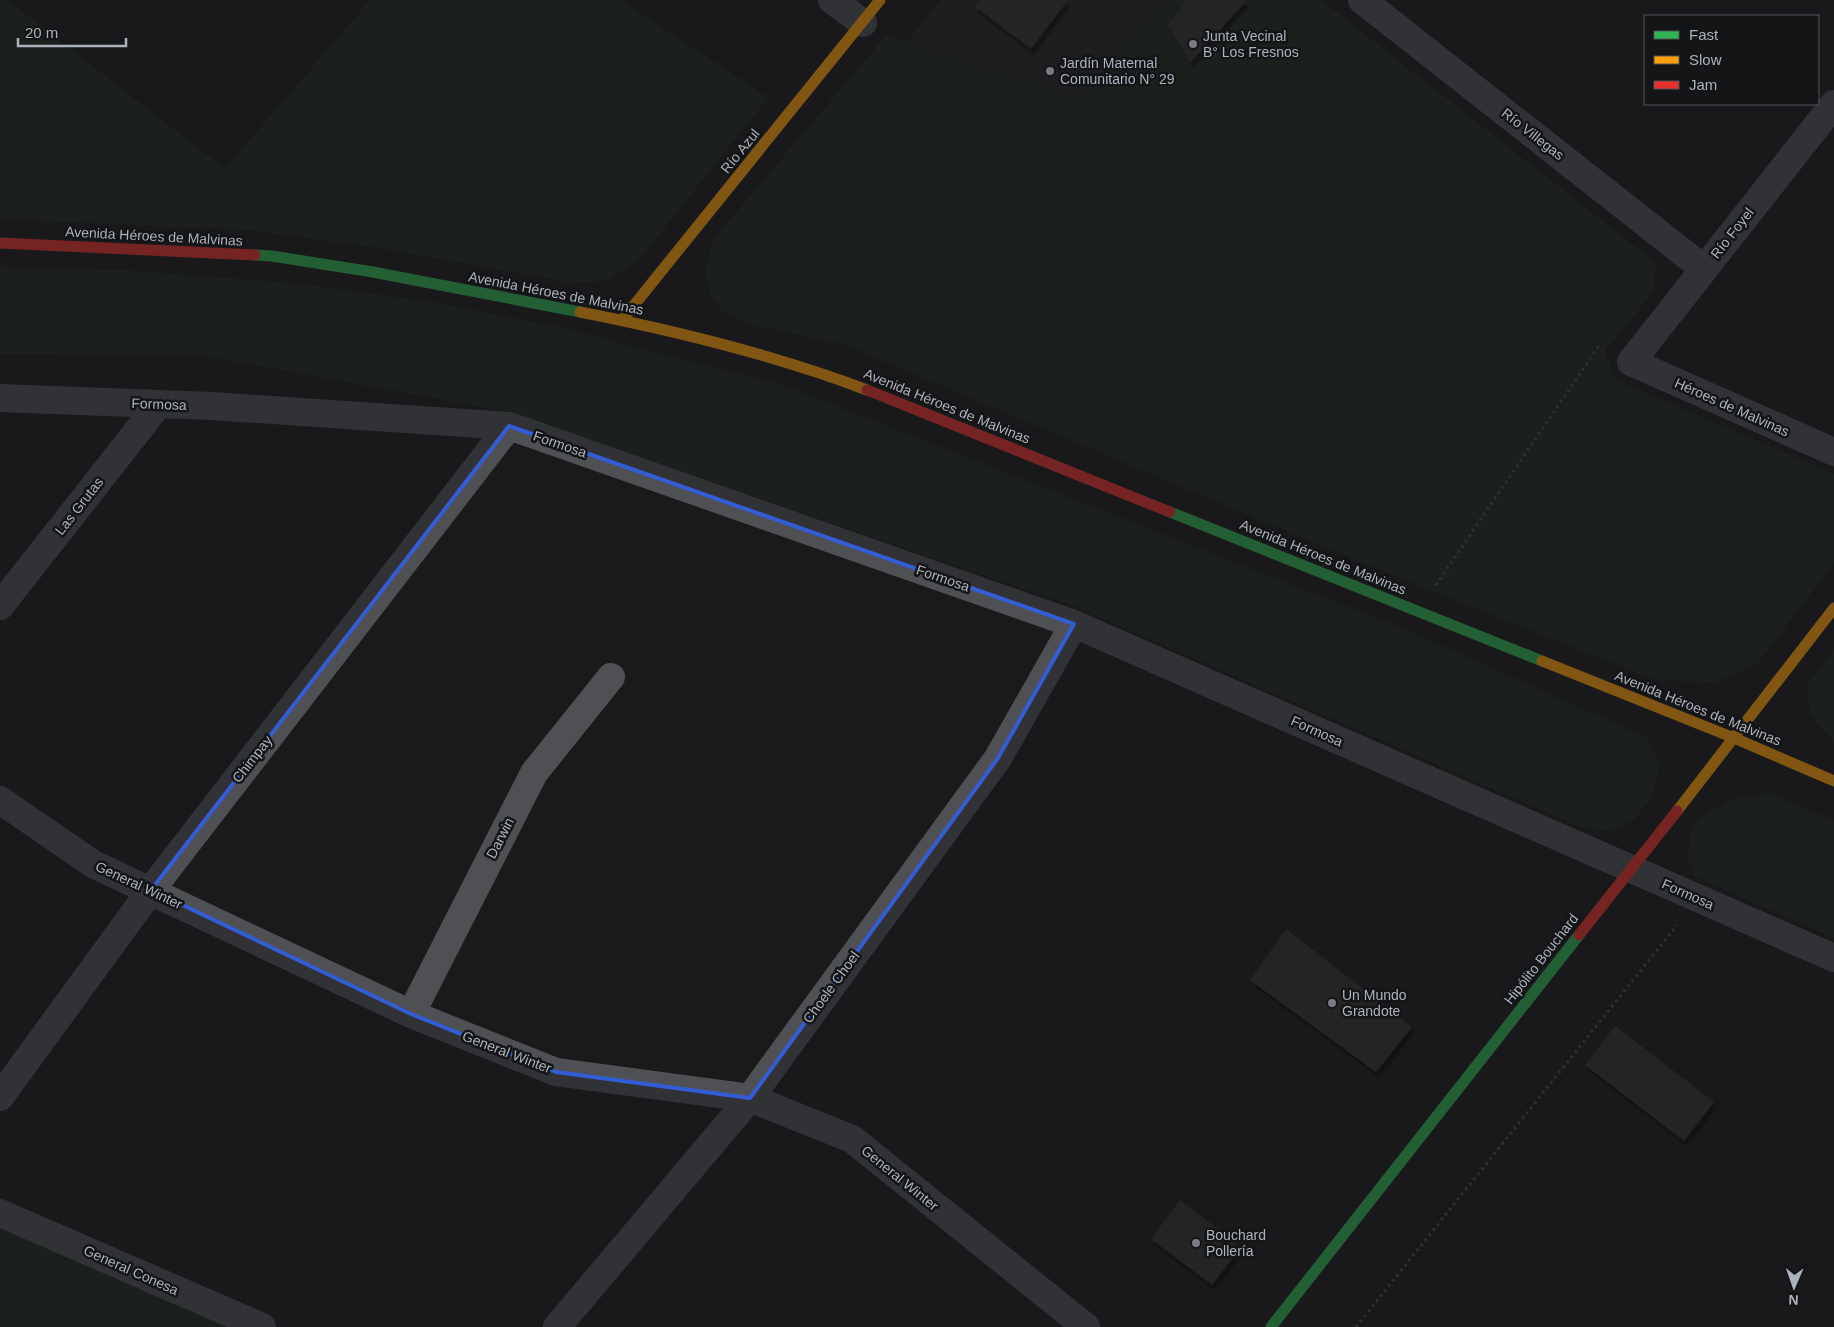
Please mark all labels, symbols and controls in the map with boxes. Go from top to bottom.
scale bar [18,15,125,47]
legend [1644,15,1819,105]
text: 20 m [25,24,58,41]
text: Fast [1689,26,1719,43]
place label: Junta Vecinal B° Los Fresnos [1203,28,1299,60]
marker: Junta Vecinal B° Los Fresnos [1187,38,1199,50]
text: Slow [1689,51,1722,68]
place label: Jardín Maternal Comunitario N° 29 [1060,55,1175,87]
marker: Jardín Maternal Comunitario N° 29 [1044,65,1056,77]
text: Jam [1689,76,1717,93]
street label: Río Villegas [1499,105,1567,163]
street label: Río Azul [717,126,763,176]
street label: Río Foyel [1707,204,1757,262]
street label: Avenida Héroes de Malvinas [65,223,243,249]
street label: Avenida Héroes de Malvinas [467,268,645,318]
street label: Avenida Héroes de Malvinas [862,365,1032,447]
street label: Héroes de Malvinas [1672,375,1792,439]
street label: Formosa [131,395,187,413]
street label: Formosa [531,427,589,461]
street label: Las Grutas [52,474,106,538]
street label: Avenida Héroes de Malvinas [1238,516,1408,598]
street label: Formosa [914,561,972,595]
street label: Avenida Héroes de Malvinas [1613,667,1783,749]
street label: Formosa [1289,712,1346,750]
street label: Chimpay [229,732,275,786]
street label: Darwin [483,815,517,861]
street label: General Winter [93,858,185,912]
street label: Formosa [1660,875,1717,913]
street label: Hipólito Bouchard [1501,911,1581,1007]
street label: Choele Choel [800,948,862,1026]
place label: Un Mundo Grandote [1342,987,1407,1019]
marker: Un Mundo Grandote [1326,997,1338,1009]
street label: General Winter [460,1028,554,1076]
street label: General Winter [858,1142,942,1214]
place label: Bouchard Pollería [1206,1227,1266,1259]
marker: Bouchard Pollería [1190,1237,1202,1249]
street label: General Conesa [81,1242,181,1298]
north arrow [1769,1262,1819,1312]
text: N [1788,1292,1799,1308]

